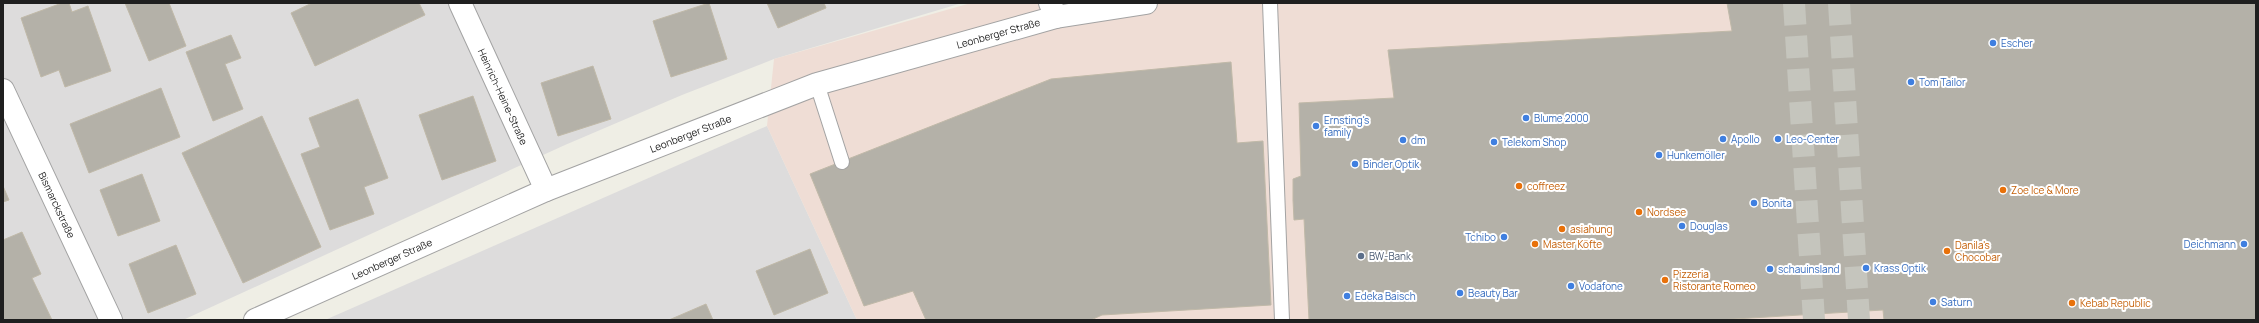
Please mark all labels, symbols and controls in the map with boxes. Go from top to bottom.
street label: Leonberger Straße [955,15,1042,52]
place label: Escher [2001,36,2033,50]
marker: Escher [1988,38,1998,48]
street label: Heinrich-Heine-Straße [475,46,531,147]
place label: Tom Tailor [1919,75,1966,89]
marker: Tom Tailor [1906,77,1916,87]
street label: Leonberger Straße [648,111,734,156]
place label: Blume 2000 [1534,111,1589,125]
place label: Ernsting's family [1324,113,1369,139]
marker: Blume 2000 [1521,113,1531,123]
marker: Ernsting's family [1311,121,1321,131]
place label: Apollo [1731,132,1760,146]
place label: Leo-Center [1786,132,1840,146]
place label: dm [1411,133,1425,147]
marker: Apollo [1718,134,1728,144]
marker: Leo-Center [1773,134,1783,144]
marker: dm [1398,135,1408,145]
place label: Telekom Shop [1502,135,1566,149]
marker: Telekom Shop [1489,137,1499,147]
place label: Hunkemöller [1667,148,1725,162]
marker: Hunkemöller [1654,150,1664,160]
place label: Binder Optik [1363,157,1420,171]
marker: Binder Optik [1350,159,1360,169]
street label: Bismarckstraße [35,169,79,241]
place label: coffreez [1527,179,1565,193]
marker: coffreez [1514,181,1524,191]
place label: Zoe Ice & More [2011,183,2079,197]
marker: Zoe Ice & More [1998,185,2008,195]
place label: Bonita [1762,196,1792,210]
marker: Bonita [1749,198,1759,208]
place label: Nordsee [1647,205,1686,219]
marker: Nordsee [1634,207,1644,217]
place label: Douglas [1690,219,1728,233]
marker: Douglas [1677,221,1687,231]
place label: asiahung [1570,222,1613,236]
marker: asiahung [1557,224,1567,234]
place label: Tchibo [1465,230,1496,244]
marker: Tchibo [1499,232,1509,242]
street label: Leonberger Straße [350,235,434,283]
place label: Master Köfte [1543,237,1602,251]
place label: Deichmann [2184,237,2236,251]
place label: Danila's Chocobar [1955,238,2001,264]
marker: Master Köfte [1530,239,1540,249]
marker: Deichmann [2239,239,2249,249]
marker: Danila's Chocobar [1942,246,1952,256]
place label: BW-Bank [1369,249,1412,263]
marker: BW-Bank [1356,251,1366,261]
place label: Krass Optik [1874,261,1927,275]
place label: schauinsland [1778,262,1840,276]
marker: Krass Optik [1861,263,1871,273]
marker: schauinsland [1765,264,1775,274]
place label: Pizzeria Ristorante Romeo [1673,267,1756,293]
marker: Pizzeria Ristorante Romeo [1660,275,1670,285]
place label: Vodafone [1579,279,1623,293]
marker: Vodafone [1566,281,1576,291]
place label: Beauty Bar [1468,286,1518,300]
marker: Beauty Bar [1455,288,1465,298]
place label: Edeka Baisch [1355,289,1416,303]
marker: Edeka Baisch [1342,291,1352,301]
place label: Saturn [1941,295,1972,309]
place label: Kebab Republic [2080,296,2151,310]
marker: Saturn [1928,297,1938,307]
marker: Kebab Republic [2067,298,2077,308]

